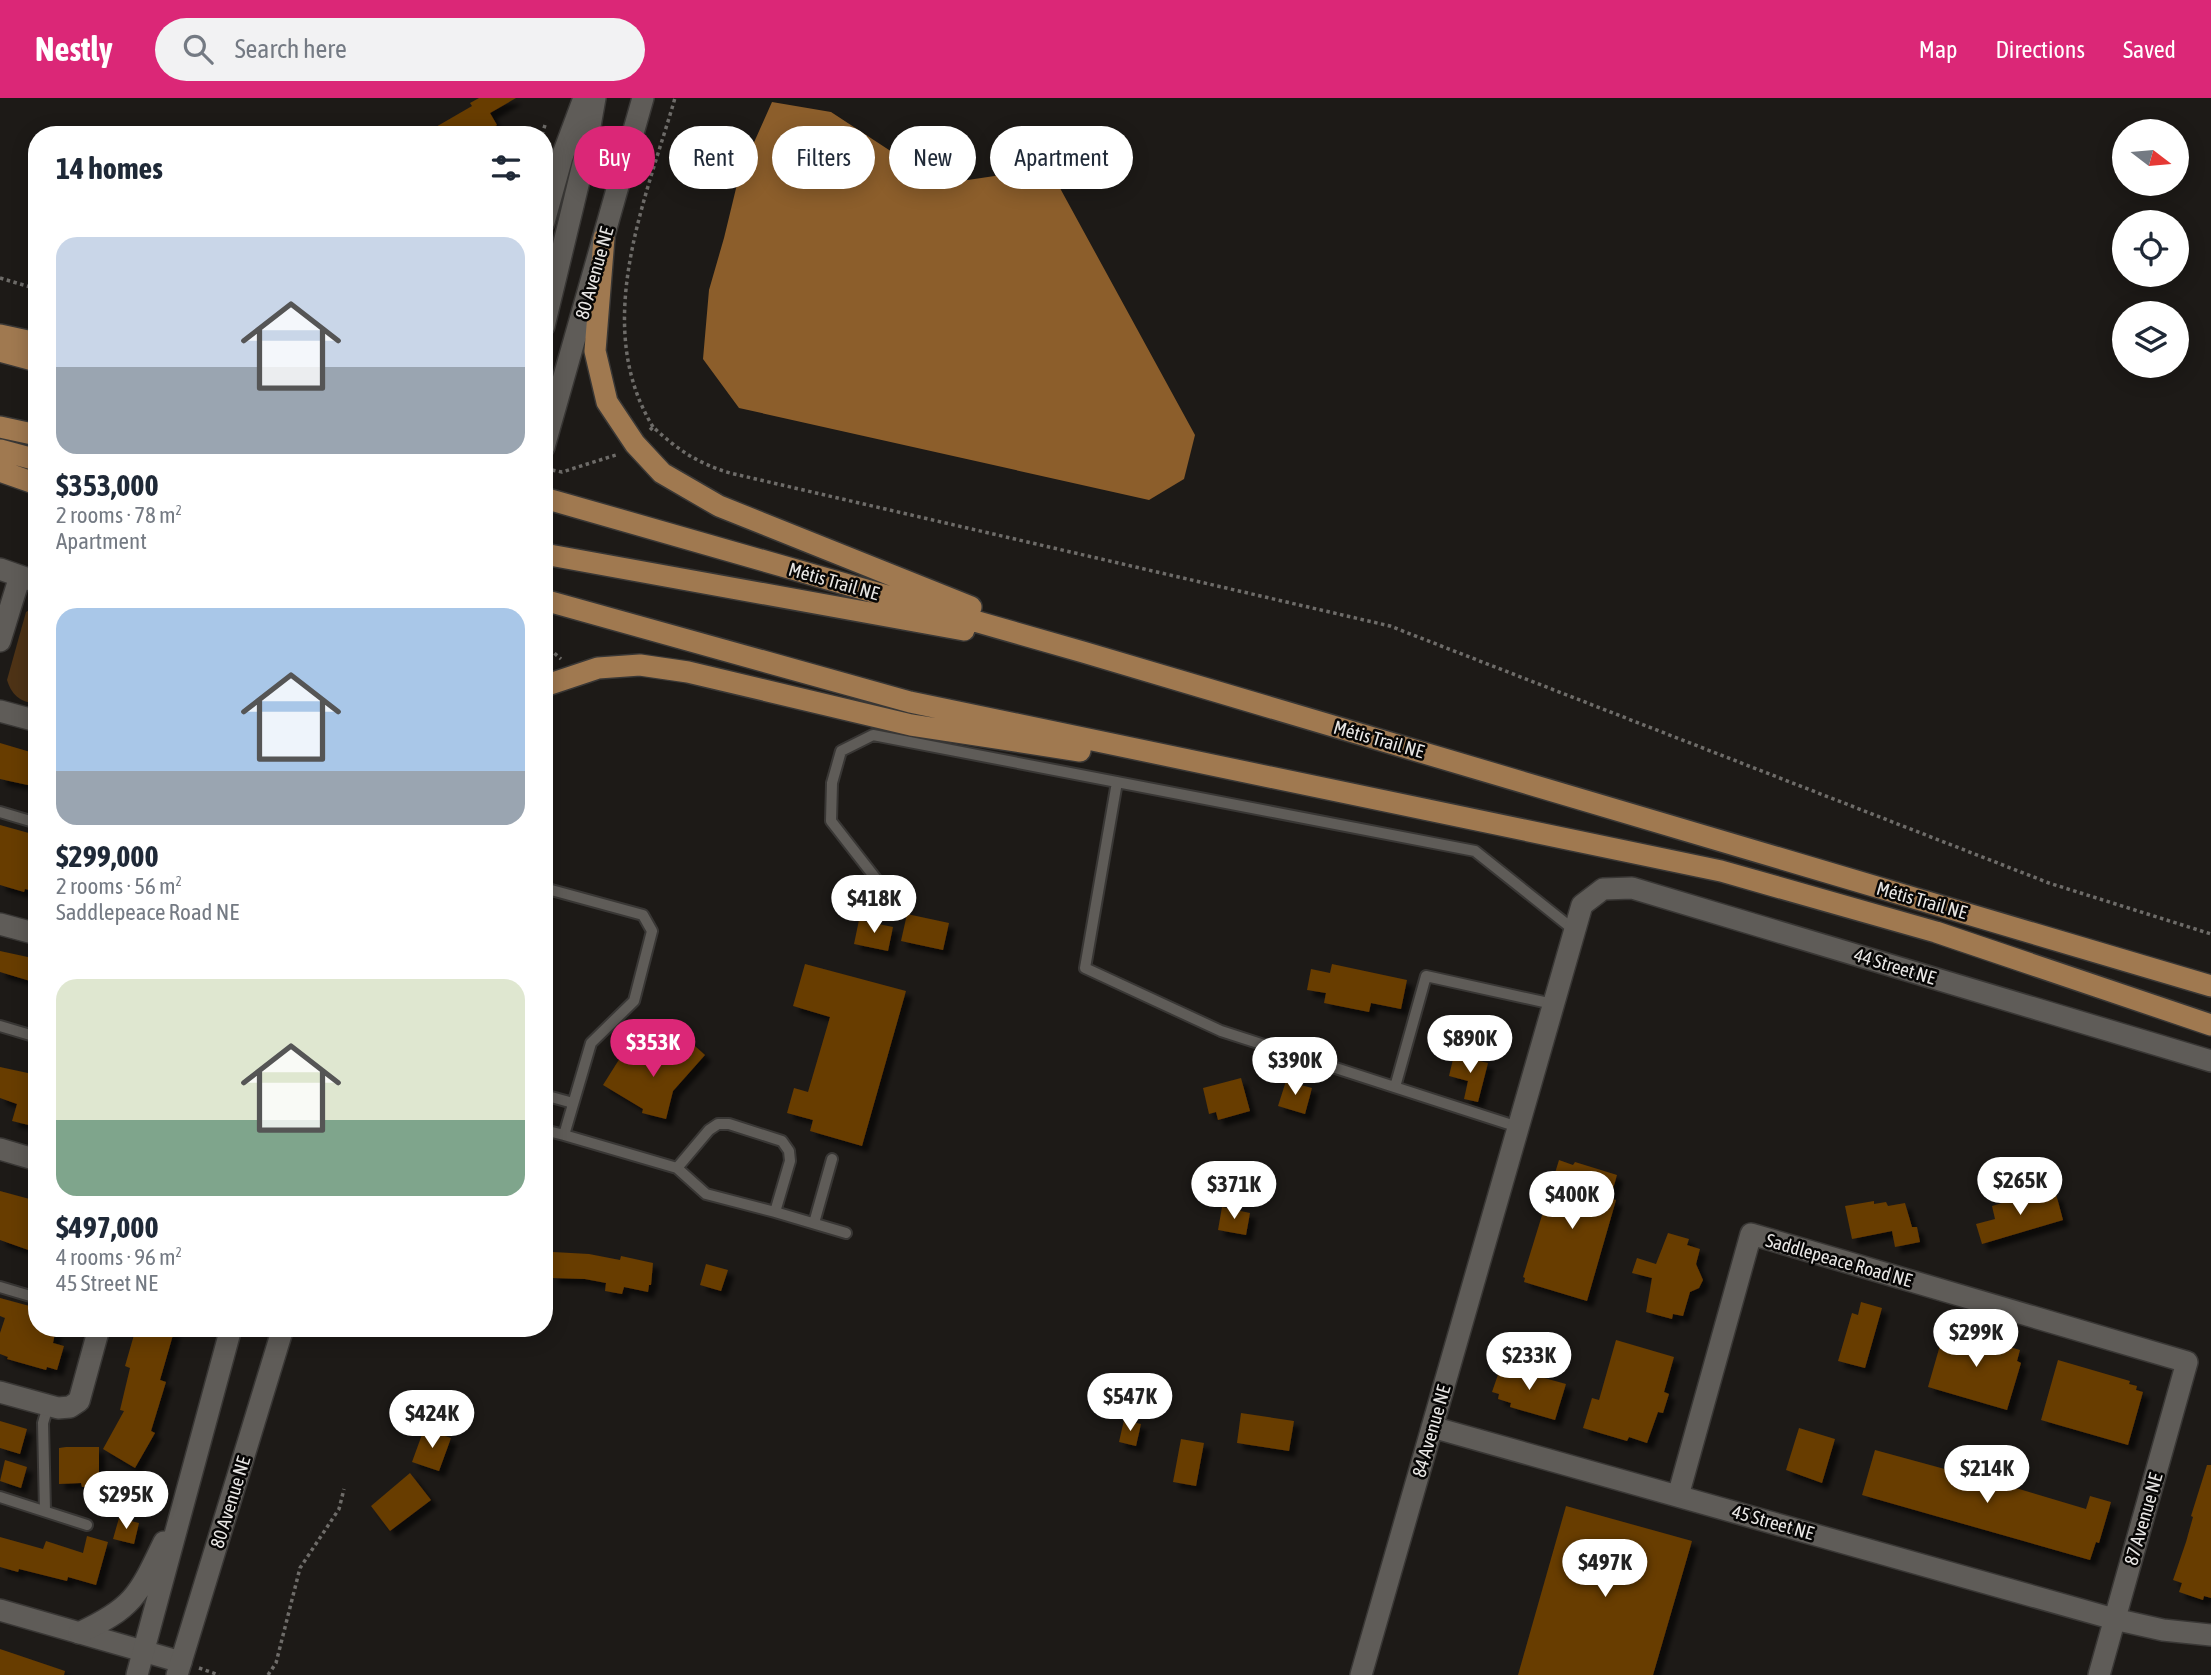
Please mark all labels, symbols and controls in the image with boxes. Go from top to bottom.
search box [155,18,645,81]
text: Nestly [35,30,113,68]
icon: search [179,30,217,68]
text: Search here [235,34,347,64]
text: Map [1919,36,1957,63]
text: Directions [1995,36,2085,63]
text: Saved [2123,36,2176,63]
north arrow [2112,119,2189,196]
map controls [2112,119,2189,378]
chip: Buy [574,126,655,189]
chip: Rent [669,126,758,189]
chip: Filters [772,126,875,189]
chip: New [889,126,976,189]
chip: Apartment [990,126,1133,189]
icon: filters [487,149,525,187]
text: 14 homes [56,151,163,185]
button: locate [2112,210,2189,287]
street label: 80 Avenue NE [570,224,618,322]
icon: home [228,283,354,409]
button: layers [2112,301,2189,378]
text: $353,000 [56,468,159,502]
text: 2 rooms · 78 m² [56,502,182,528]
text: Apartment [56,528,147,554]
street label: Métis Trail NE [786,558,882,604]
icon: home [228,654,354,780]
street label: Métis Trail NE [1331,716,1427,762]
text: $299,000 [56,839,159,873]
text: 2 rooms · 56 m² [56,873,182,899]
pin: $418K [825,876,923,935]
street label: Métis Trail NE [1874,877,1970,923]
text: $418K [847,885,901,911]
text: Saddlepeace Road NE [56,899,239,925]
street label: 44 Street NE [1852,943,1938,989]
pin: $890K [1421,1016,1519,1075]
pin: $353K [604,1020,702,1079]
icon: home [228,1025,354,1151]
text: $890K [1443,1025,1497,1051]
text: $353K [626,1029,680,1055]
pin: $390K [1246,1038,1344,1097]
text: $390K [1268,1047,1322,1073]
pin: $265K [1971,1158,2069,1217]
pin: $371K [1185,1162,1283,1221]
text: $265K [1993,1167,2047,1193]
text: $371K [1207,1171,1261,1197]
pin: $400K [1523,1172,1621,1231]
text: $400K [1545,1181,1599,1207]
text: $497,000 [56,1210,159,1244]
street label: Saddlepeace Road NE [1763,1229,1915,1291]
text: 4 rooms · 96 m² [56,1244,182,1270]
text: 45 Street NE [56,1270,158,1296]
pin: $299K [1927,1310,2025,1369]
text: $299K [1949,1319,2003,1345]
pin: $233K [1480,1332,1578,1392]
text: $233K [1502,1342,1556,1368]
pin: $547K [1081,1374,1179,1433]
street label: 84 Avenue NE [1407,1382,1455,1480]
text: $547K [1103,1383,1157,1409]
pin: $424K [383,1390,481,1450]
text: $424K [405,1400,459,1426]
pin: $214K [1938,1446,2036,1505]
street label: 80 Avenue NE [206,1453,254,1551]
text: $214K [1960,1455,2014,1481]
street label: 87 Avenue NE [2119,1470,2167,1568]
pin: $295K [77,1472,175,1531]
text: $295K [99,1481,153,1507]
street label: 45 Street NE [1730,1500,1816,1544]
pin: $497K [1556,1540,1654,1599]
text: $497K [1578,1549,1632,1575]

